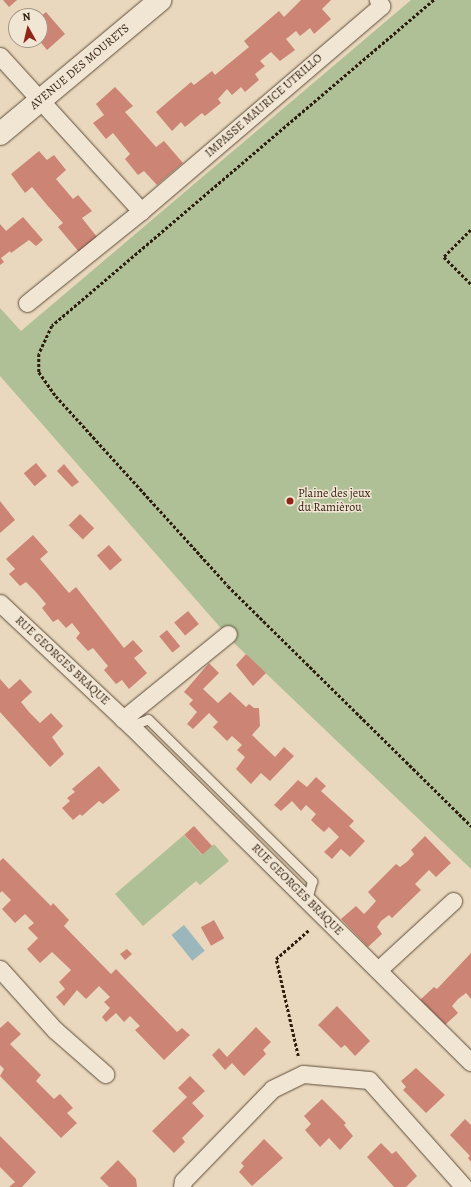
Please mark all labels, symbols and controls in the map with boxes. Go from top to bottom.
north arrow [8,8,48,48]
text: N [21,9,31,25]
street label: AVENUE DES MOURETS [27,21,133,113]
street label: IMPASSE MAURICE UTRILLO [202,51,326,161]
place label: Plaine des jeux du Ramièrou [298,487,370,515]
marker: Plaine des jeux du Ramièrou [285,496,295,506]
street label: RUE GEORGES BRAQUE [12,613,112,709]
street label: RUE GEORGES BRAQUE [248,841,346,939]

